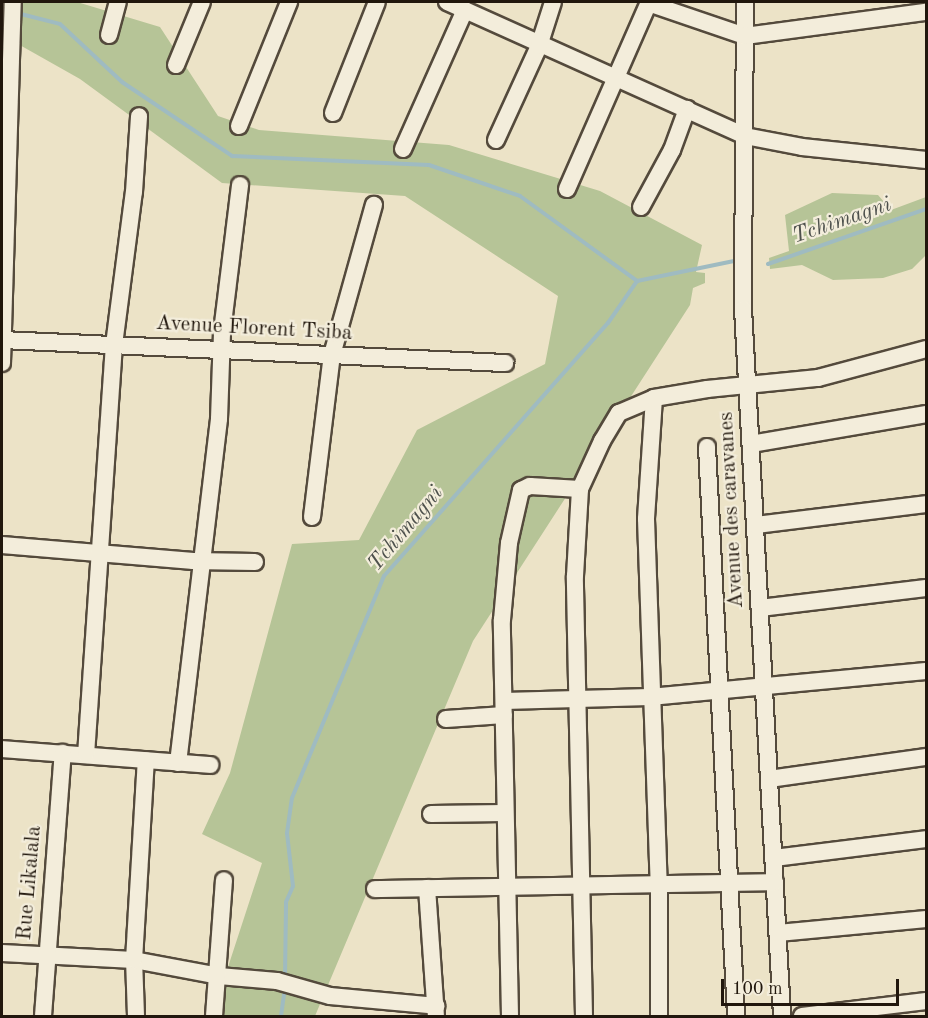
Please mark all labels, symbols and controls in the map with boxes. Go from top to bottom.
water label: Tchimagni [789,192,895,250]
street label: Avenue Florent Tsiba [155,311,353,347]
street label: Avenue des caravanes [714,411,750,609]
water label: Tchimagni [363,481,449,577]
street label: Rue Likalala [12,825,48,941]
scale bar [724,967,902,1005]
text: 100 m [732,980,783,998]

